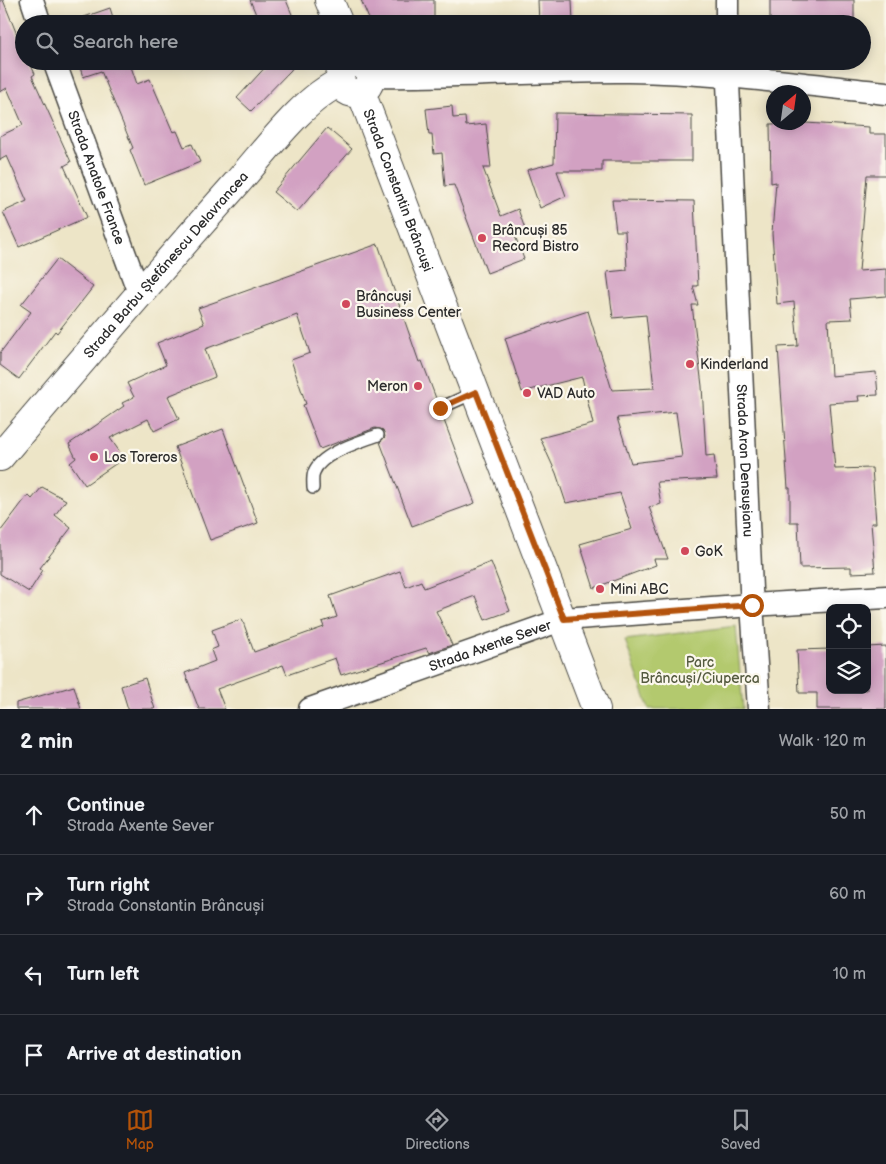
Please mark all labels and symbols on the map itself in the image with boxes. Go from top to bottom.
north arrow [766,85,811,130]
street label: Strada Constantin Brâncuși [359,107,437,274]
street label: Strada Anatole France [64,108,128,247]
street label: Strada Barbu Ștefănescu Delavrancea [80,168,252,362]
place label: Brâncuși 85 Record Bistro [492,222,579,255]
marker: Brâncuși 85 Record Bistro [476,232,488,244]
place label: Brâncuși Business Center [356,288,462,321]
marker: Brâncuși Business Center [340,298,352,310]
place label: Kinderland [700,356,768,373]
marker: Kinderland [684,358,696,370]
place label: Meron [367,378,408,395]
marker: Meron [412,380,424,392]
street label: Strada Aron Densușianu [733,384,757,537]
place label: VAD Auto [537,385,595,402]
marker: VAD Auto [521,387,533,399]
route end [429,397,452,420]
place label: Los Toreros [104,449,178,466]
marker: Los Toreros [88,451,100,463]
place label: GoK [695,543,723,560]
marker: GoK [679,545,691,557]
place label: Mini ABC [610,581,668,598]
marker: Mini ABC [594,583,606,595]
route start [741,594,764,617]
street label: Strada Axente Sever [427,616,555,675]
park label: Parc Brâncuși/Ciuperca [640,654,760,687]

